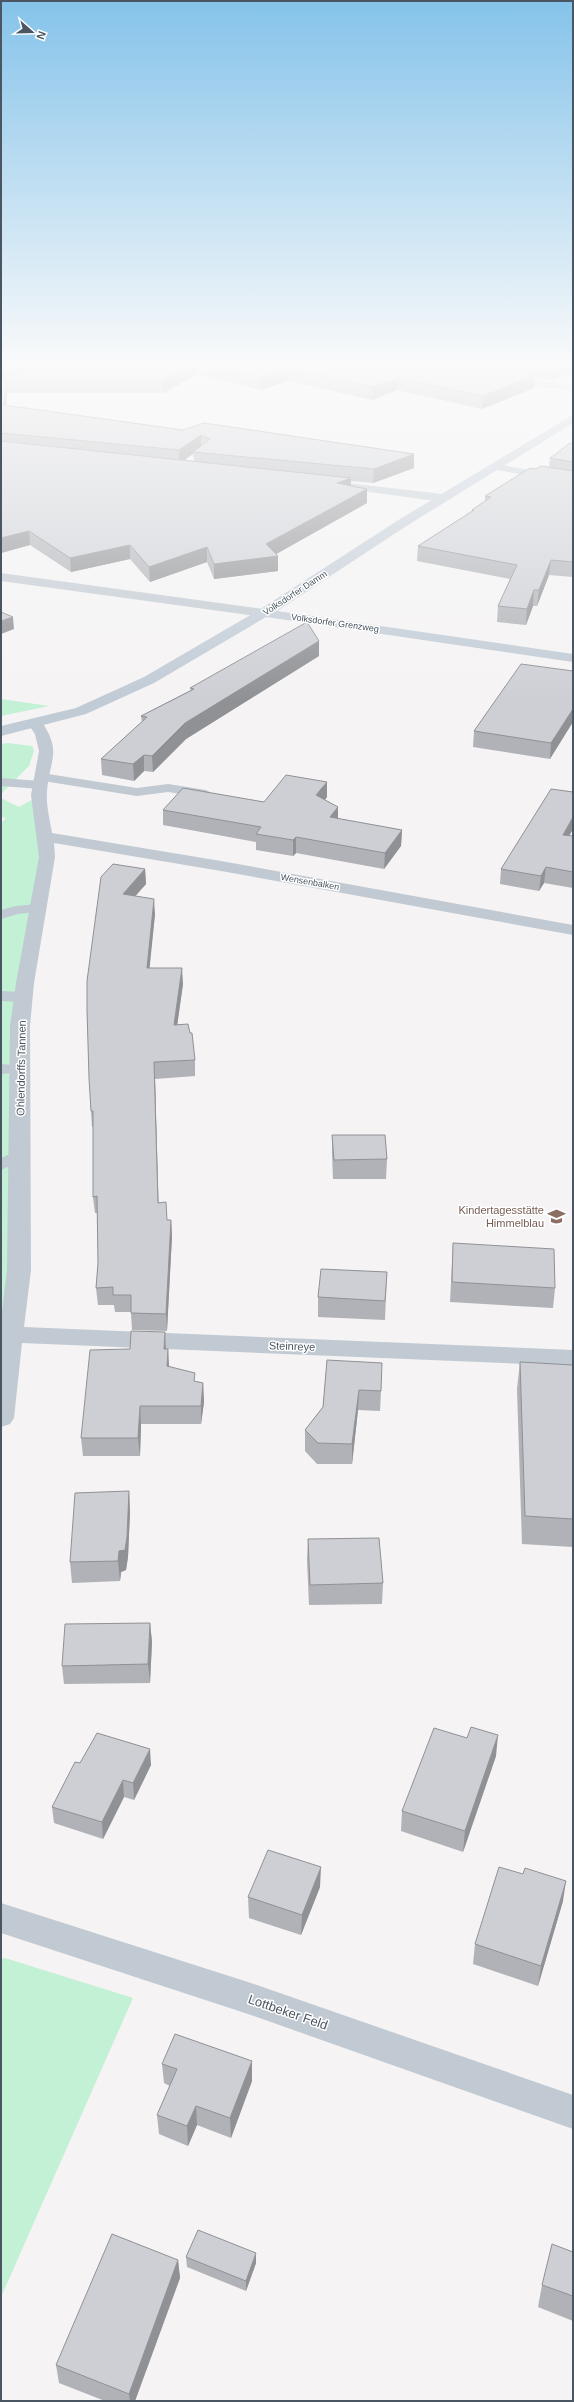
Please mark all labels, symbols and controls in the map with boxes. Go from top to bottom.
north arrow [12,12,52,52]
text: N [34,30,48,41]
street label: Volksdorfer Damm [261,569,329,617]
street label: Volksdorfer Grenzweg [290,612,380,634]
street label: Wensenbalken [280,872,340,892]
street label: Ohlendorffs Tannen [14,1020,28,1116]
place label: Kindertagesstätte Himmelblau [458,1204,544,1229]
school or university icon: Kindertagesstätte Himmelblau [547,1206,567,1226]
street label: Steinreye [269,1339,315,1353]
street label: Lottbeker Feld [246,1991,330,2033]

